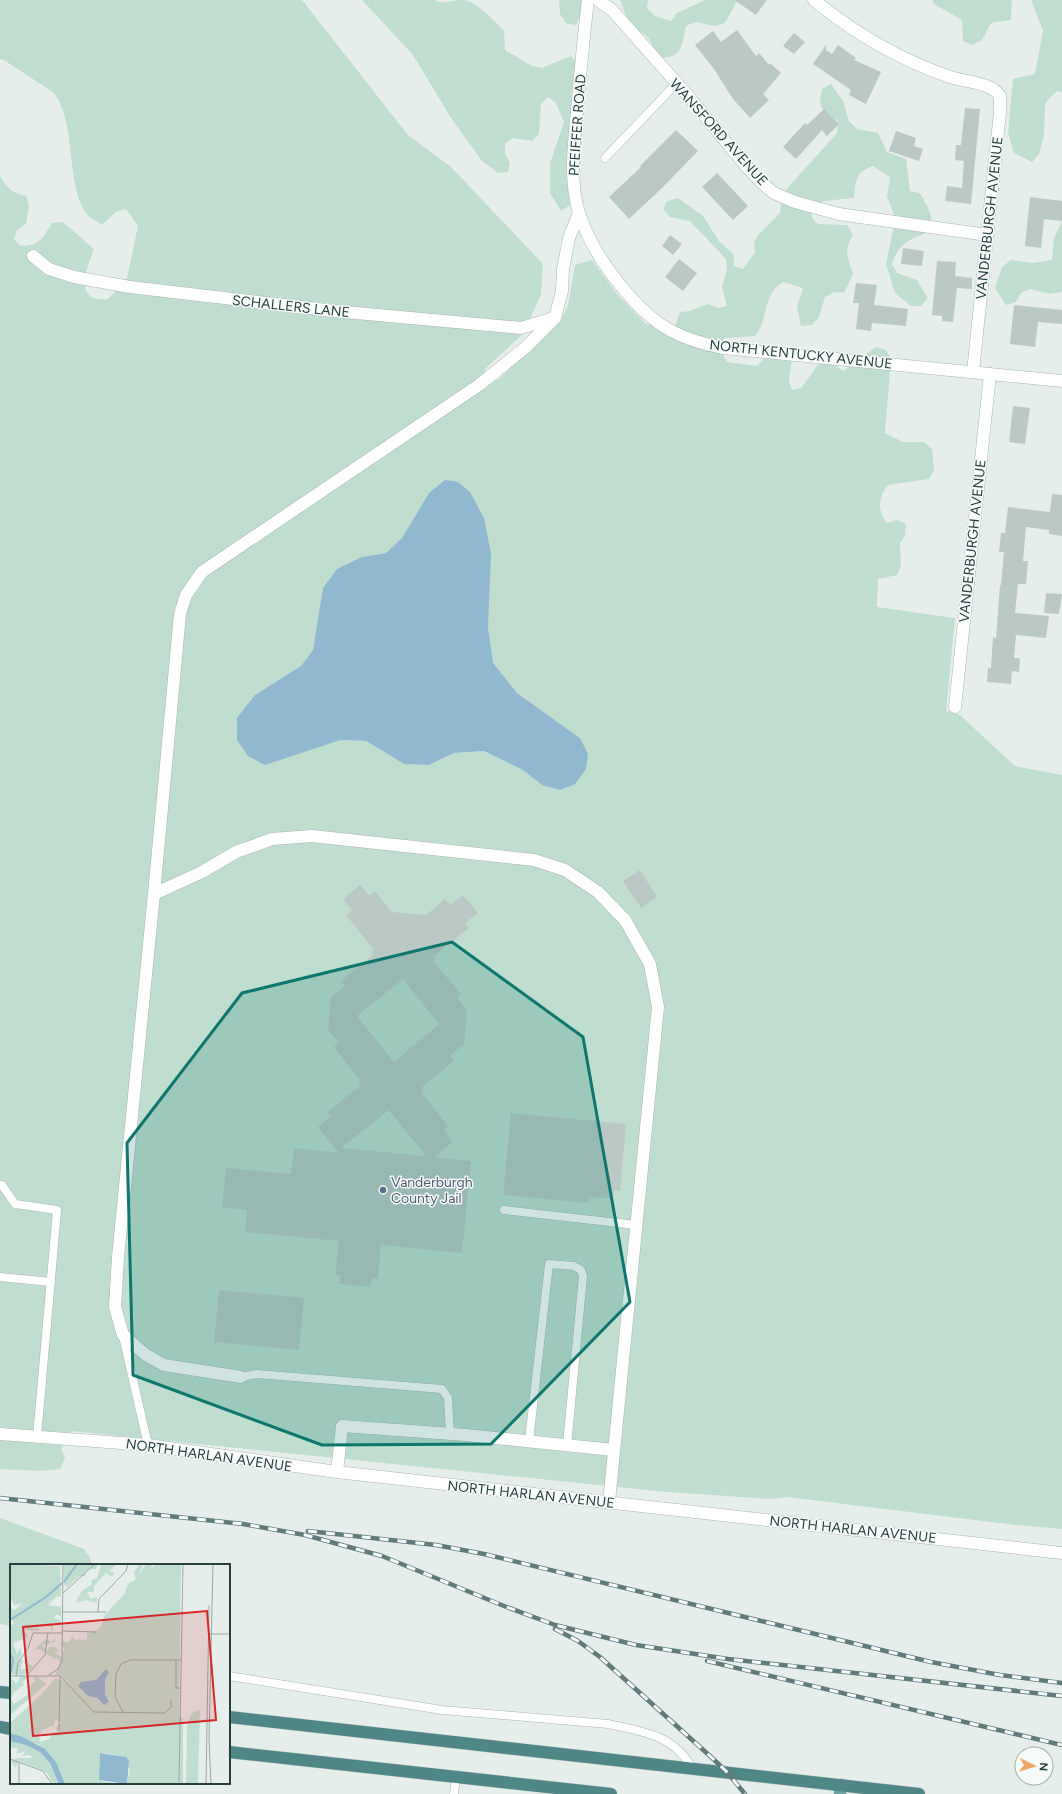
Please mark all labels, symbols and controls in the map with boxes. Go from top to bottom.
street label: PFEIFFER ROAD [565,73,590,177]
street label: WANSFORD AVENUE [666,75,771,189]
street label: VANDERBURGH AVENUE [972,136,1007,300]
street label: SCHALLERS LANE [231,292,351,321]
street label: NORTH KENTUCKY AVENUE [709,336,893,373]
street label: VANDERBURGH AVENUE [955,459,990,623]
place label: Vanderburgh County Jail [391,1174,473,1207]
marker: Vanderburgh County Jail [378,1185,388,1195]
street label: NORTH HARLAN AVENUE [125,1435,293,1476]
street label: NORTH HARLAN AVENUE [447,1477,615,1512]
street label: NORTH HARLAN AVENUE [769,1512,937,1547]
inset map [10,1564,230,1784]
north arrow [1014,1746,1054,1786]
text: N [1037,1762,1050,1772]

